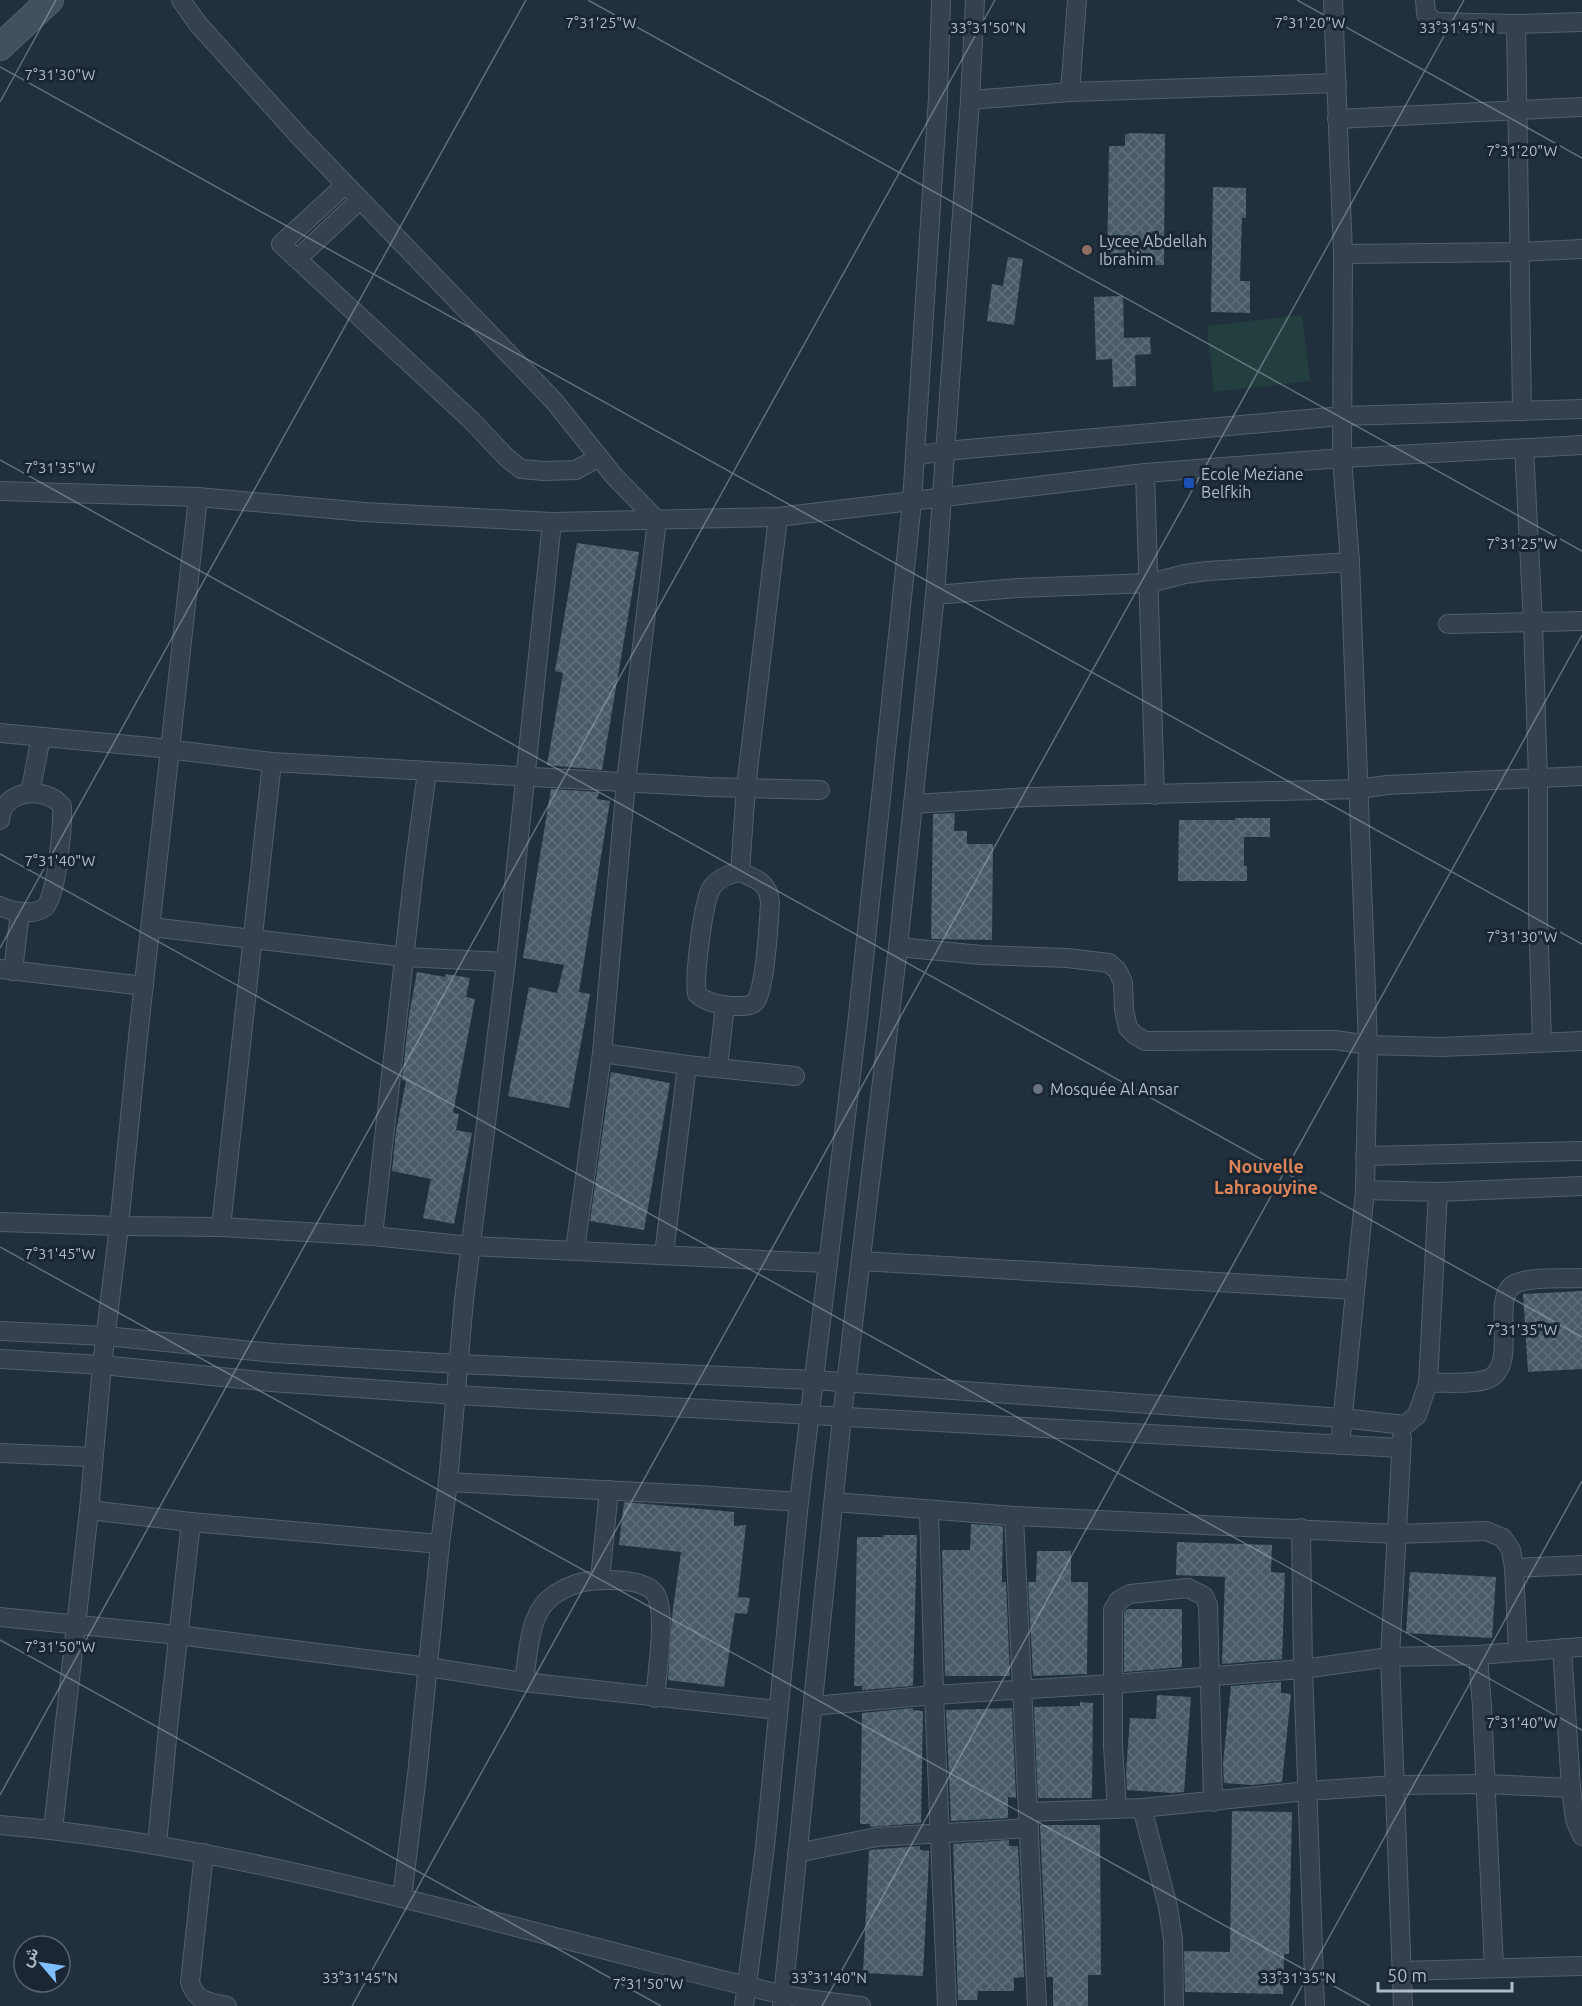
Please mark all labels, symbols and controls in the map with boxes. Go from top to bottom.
text: 7°31'25"W [566,14,637,31]
text: 7°31'20"W [1275,14,1346,31]
text: 33°31'50"N [950,19,1026,36]
text: 33°31'45"N [1419,19,1495,36]
text: 7°31'30"W [25,66,96,83]
text: 7°31'20"W [1487,142,1558,159]
place label: Lycee Abdellah Ibrahim [1099,232,1207,268]
marker: Lycee Abdellah Ibrahim [1080,243,1094,257]
text: 7°31'35"W [25,459,96,476]
place label: Ecole Meziane Belfkih [1201,465,1304,501]
marker: Ecole Meziane Belfkih [1182,476,1196,490]
text: 7°31'25"W [1487,535,1558,552]
text: 7°31'40"W [25,852,96,869]
text: 7°31'30"W [1487,928,1558,945]
place label: Mosquée Al Ansar [1050,1080,1179,1098]
marker: Mosquée Al Ansar [1031,1082,1045,1096]
district label: Nouvelle Lahraouyine [1214,1156,1318,1197]
text: 7°31'45"W [25,1245,96,1262]
text: 7°31'35"W [1487,1321,1558,1338]
text: 7°31'50"W [25,1638,96,1655]
text: 7°31'40"W [1487,1714,1558,1731]
north arrow [12,1934,72,1994]
text: ش [16,1944,42,1970]
scale bar [1378,1955,1512,1993]
text: 50 m [1387,1965,1427,1985]
text: 33°31'45"N [322,1969,398,1986]
text: 33°31'40"N [791,1969,867,1986]
text: 33°31'35"N [1260,1969,1336,1986]
text: 7°31'50"W [613,1975,684,1992]

